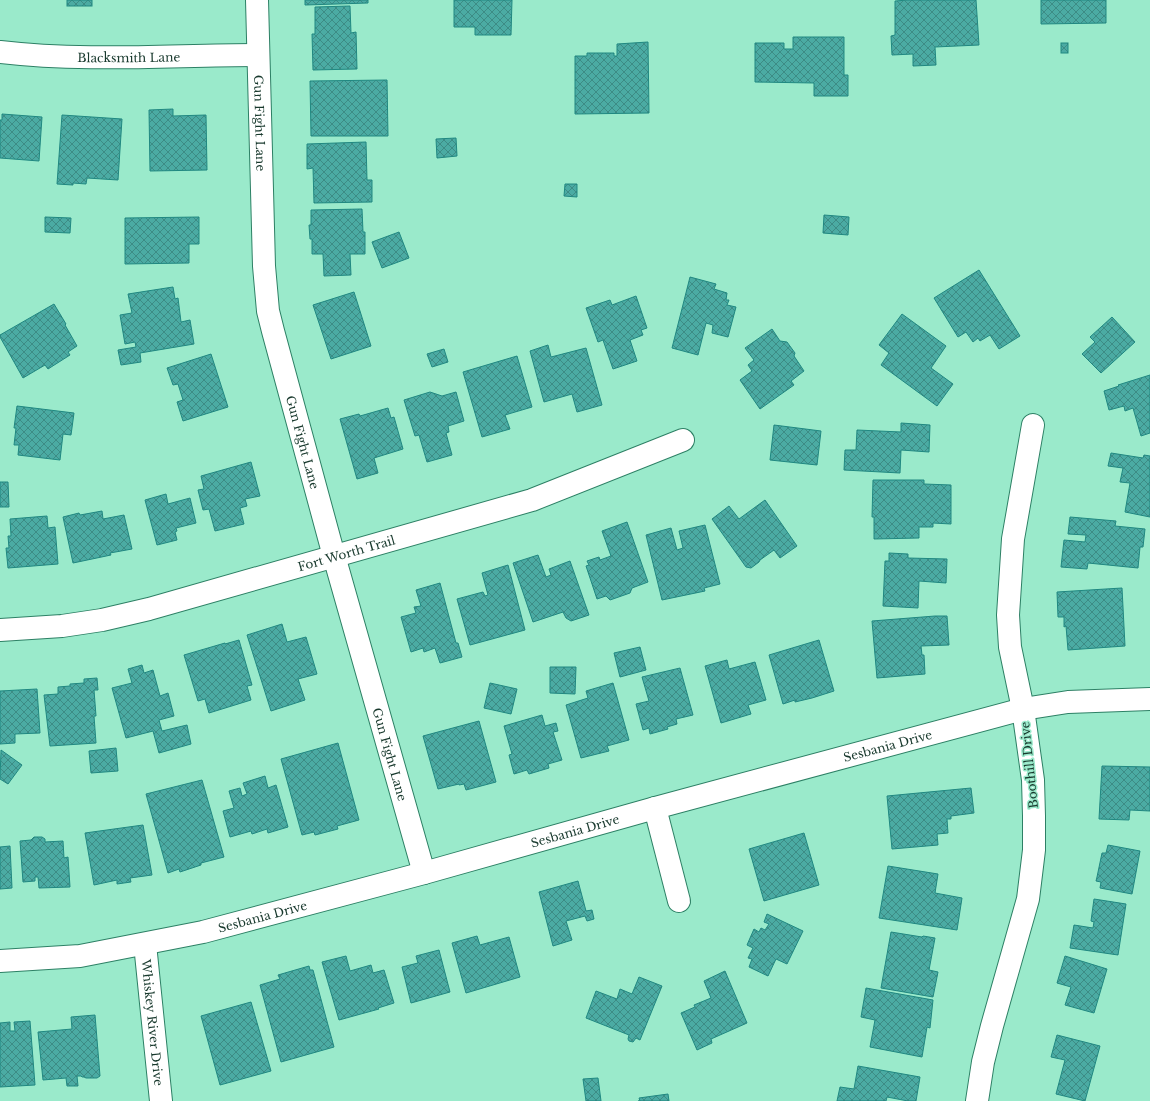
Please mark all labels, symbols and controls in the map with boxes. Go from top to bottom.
street label: Blacksmith Lane [77,49,181,65]
street label: Gun Fight Lane [251,75,269,171]
street label: Gun Fight Lane [283,394,323,491]
street label: Fort Worth Trail [296,532,397,574]
street label: Gun Fight Lane [370,706,411,803]
street label: Boothill Drive [1017,721,1041,809]
street label: Sesbania Drive [842,726,934,765]
street label: Sesbania Drive [529,811,621,850]
street label: Sesbania Drive [216,897,309,935]
street label: Whiskey River Drive [139,958,167,1087]

